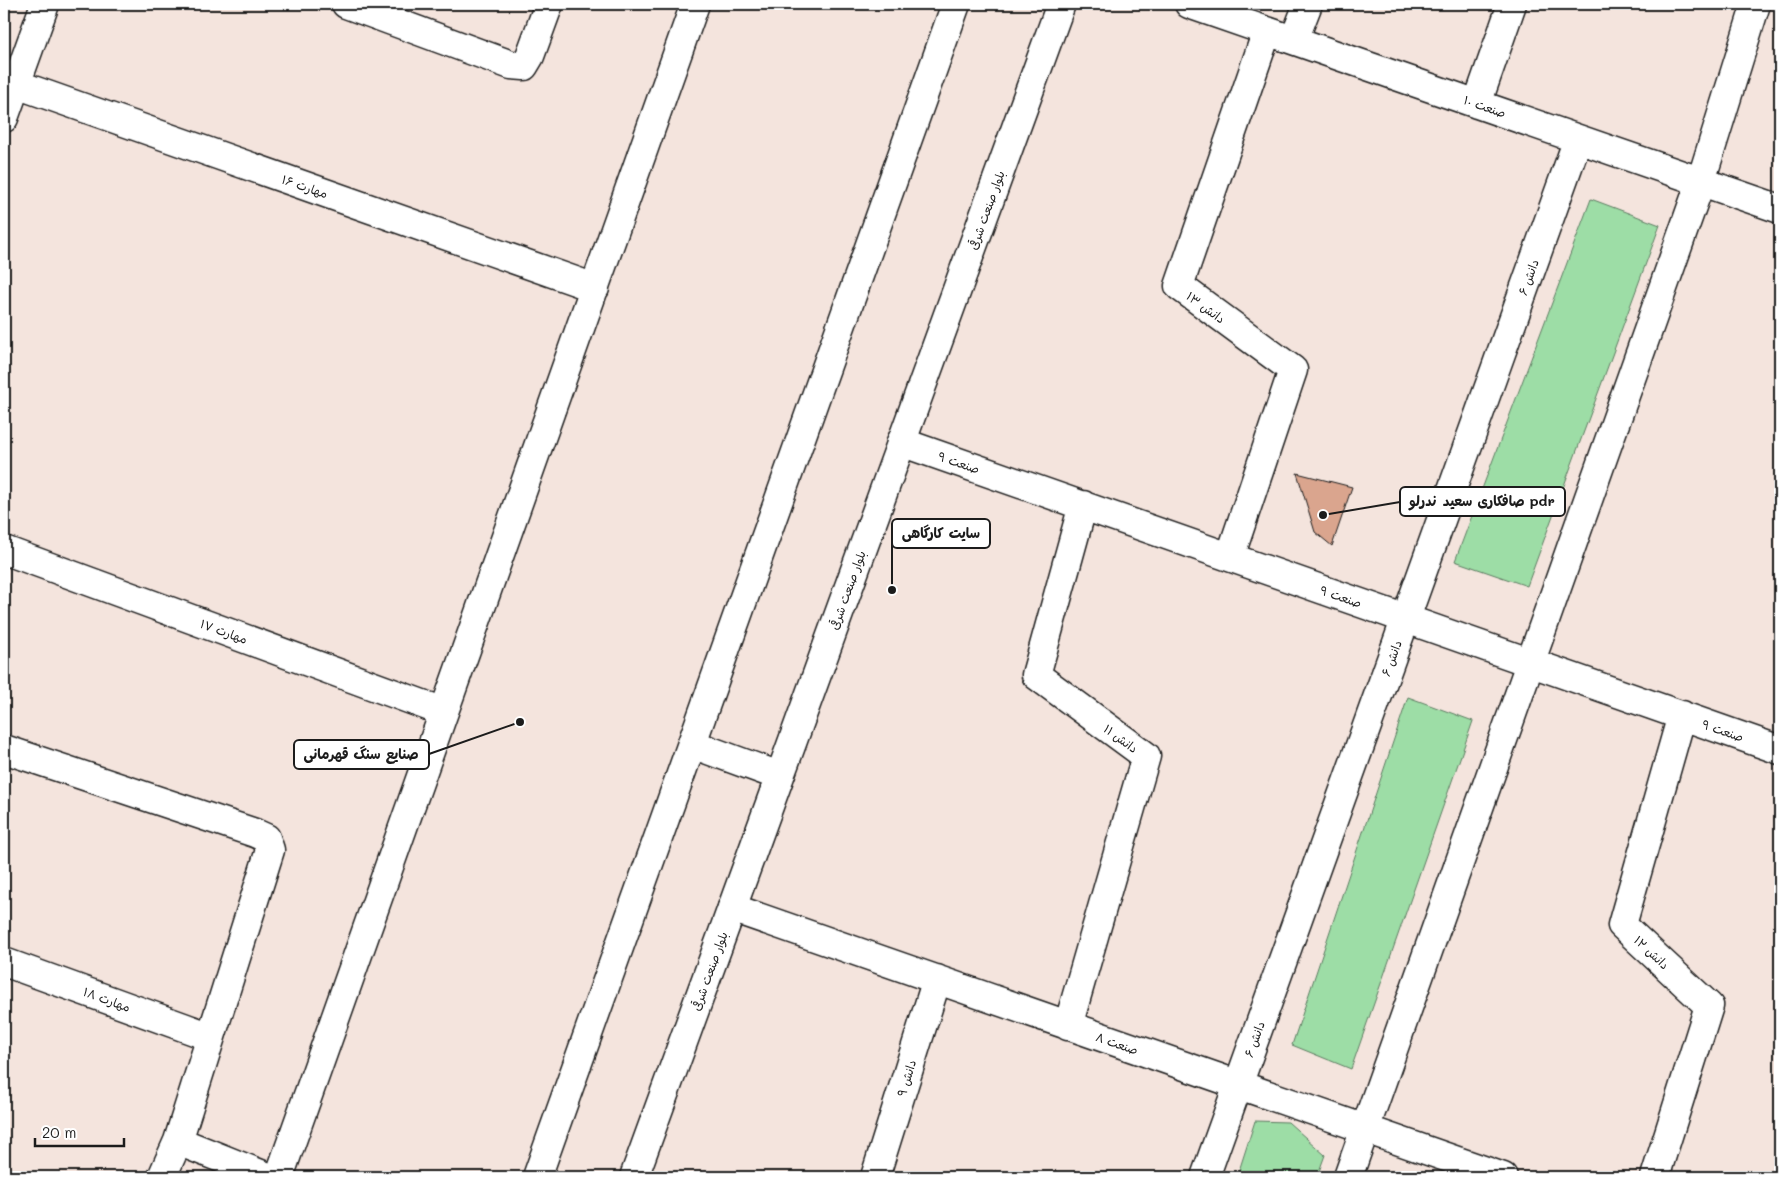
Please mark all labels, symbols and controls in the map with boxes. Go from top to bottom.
street label: صنعت ۱۰ [1462,91,1508,121]
street label: بلوار صنعت شرقی [964,168,1009,252]
street label: مهارت ۱۶ [280,171,330,201]
street label: دانش ۶ [1514,257,1542,297]
street label: دانش ۱۳ [1183,288,1229,326]
street label: صنعت ۹ [936,447,982,477]
callout: صافکاری سعید ندرلو pdr [1400,487,1565,516]
text: صافکاری سعید ندرلو pdr [1408,491,1555,511]
callout: سایت کارگاهی [892,519,990,548]
text: سایت کارگاهی [902,523,980,542]
street label: بلوار صنعت شرقی [825,548,870,632]
street label: صنعت ۹ [1318,581,1364,611]
street label: مهارت ۱۷ [198,615,250,647]
street label: دانش ۶ [1377,638,1405,678]
street label: صنعت ۹ [1700,715,1746,745]
street label: دانش ۱۱ [1101,720,1141,756]
callout: صنایع سنگ قهرمانی [294,740,429,769]
text: صنایع سنگ قهرمانی [303,744,419,764]
street label: بلوار صنعت شرقی [687,929,732,1013]
street label: دانش ۱۲ [1631,932,1673,972]
street label: مهارت ۱۸ [81,983,133,1015]
street label: دانش ۶ [1240,1019,1268,1059]
street label: صنعت ۸ [1094,1028,1140,1058]
street label: دانش ۹ [893,1058,919,1098]
scale bar [35,1116,124,1148]
text: 20 m [42,1122,76,1142]

